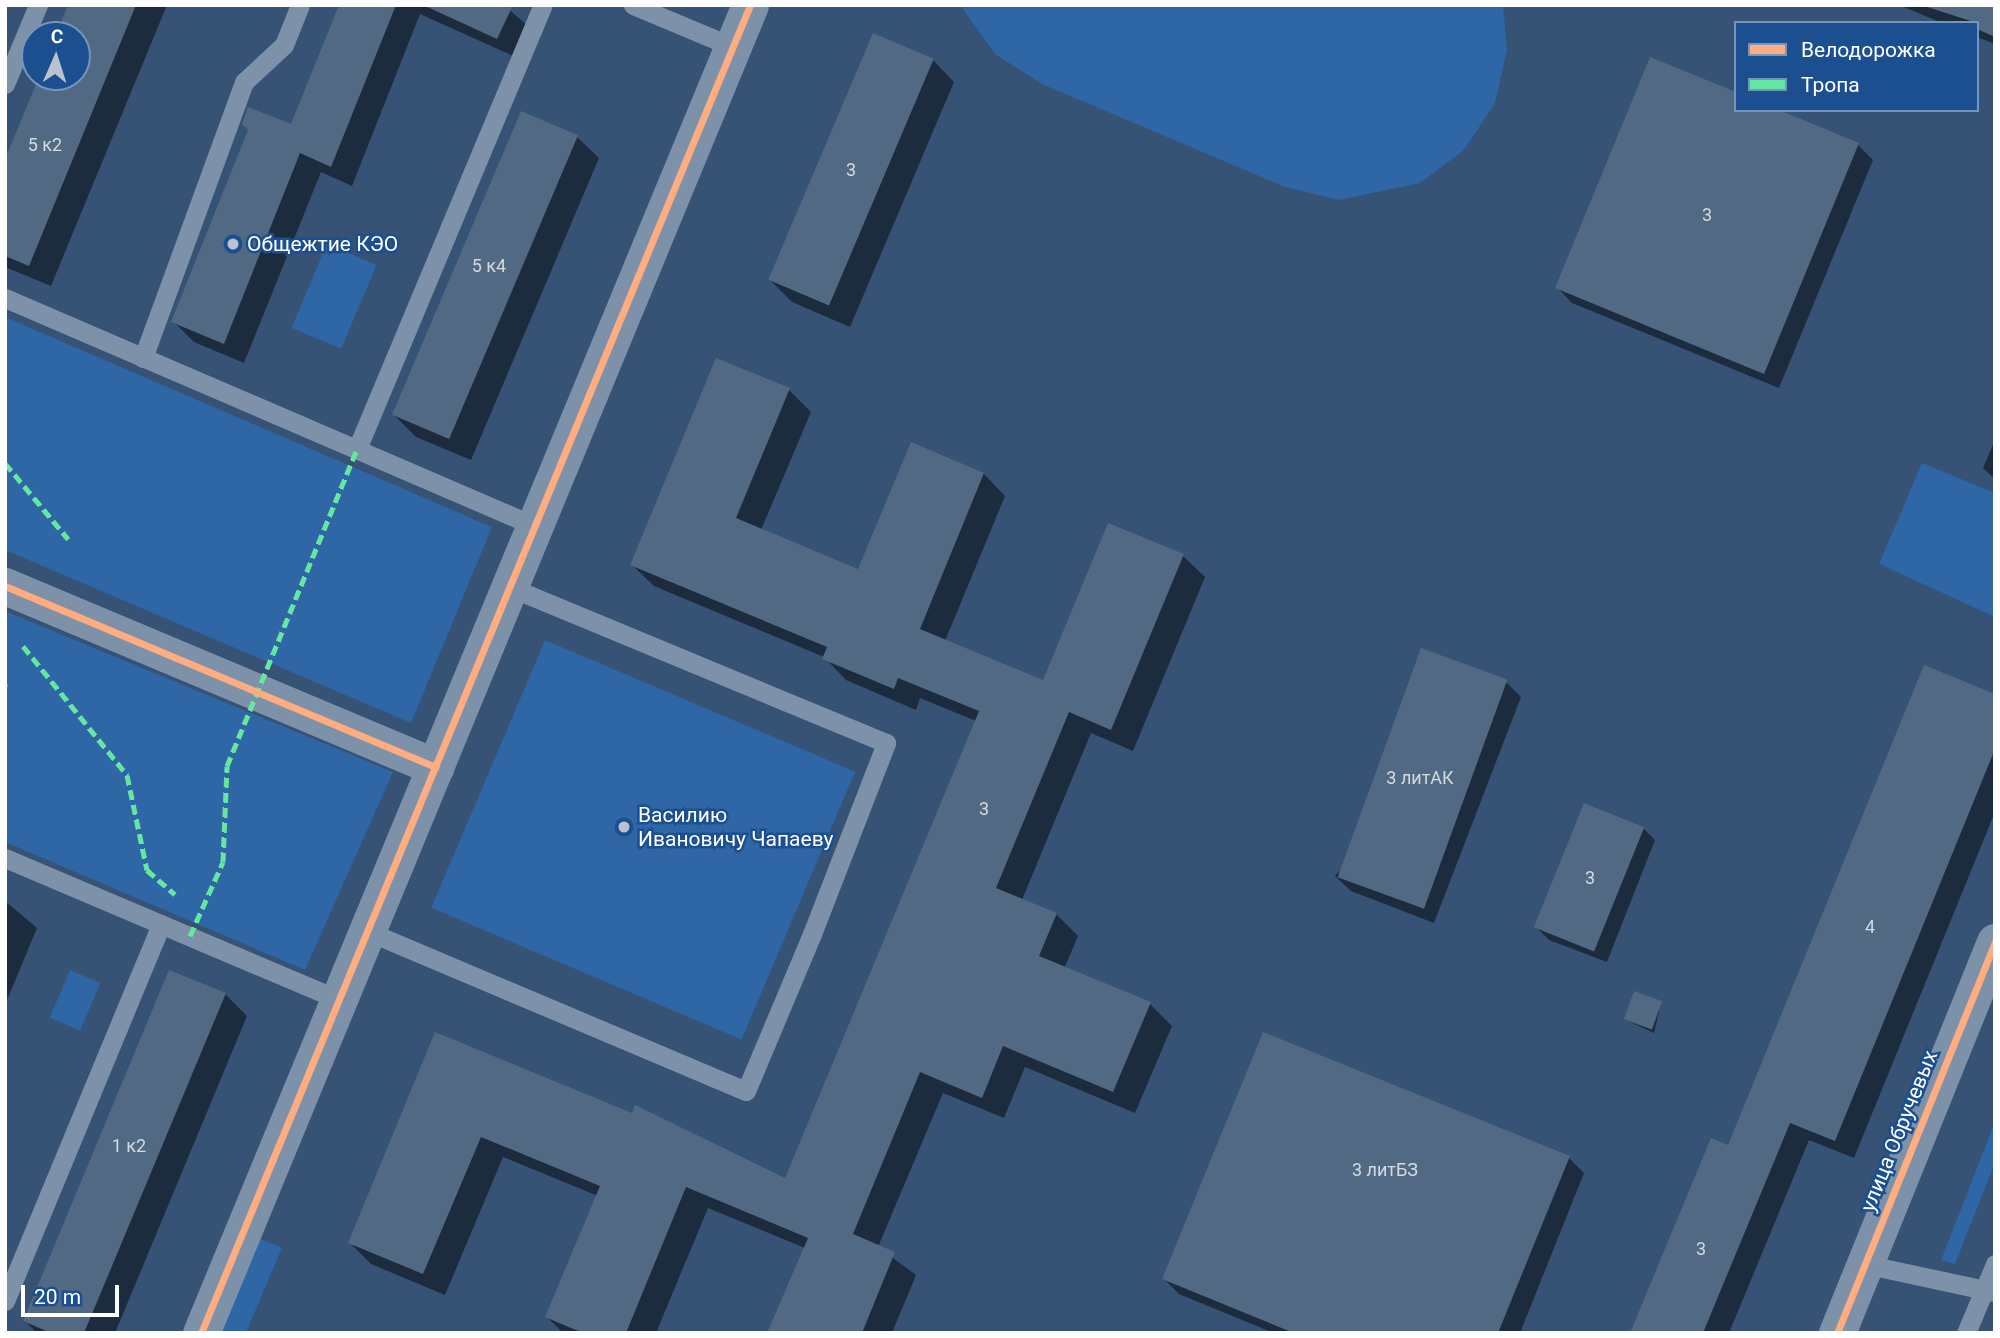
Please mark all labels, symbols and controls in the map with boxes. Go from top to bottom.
north arrow [21,21,91,91]
legend [1734,21,1979,112]
text: С [50,25,64,48]
text: Велодорожка [1801,38,1936,62]
text: Тропа [1801,73,1860,97]
house number: 5 к2 [28,134,62,156]
house number: 3 [846,159,856,181]
house number: 3 [1702,204,1712,226]
place label: Общежтие КЭО [247,231,398,257]
marker: Общежтие КЭО [225,236,241,252]
house number: 5 к4 [472,255,506,277]
house number: 3 литАК [1386,767,1454,789]
house number: 3 [979,798,989,820]
place label: Василию Ивановичу Чапаеву [638,802,834,852]
marker: Василию Ивановичу Чапаеву [616,819,632,835]
house number: 3 [1585,867,1595,889]
house number: 4 [1865,916,1875,938]
street label: улица Обручевых [1855,1047,1943,1215]
house number: 1 к2 [112,1135,146,1157]
house number: 3 литБЗ [1352,1159,1418,1181]
house number: 3 [1696,1238,1706,1260]
scale bar [24,1272,122,1316]
text: 20 m [34,1285,81,1309]

